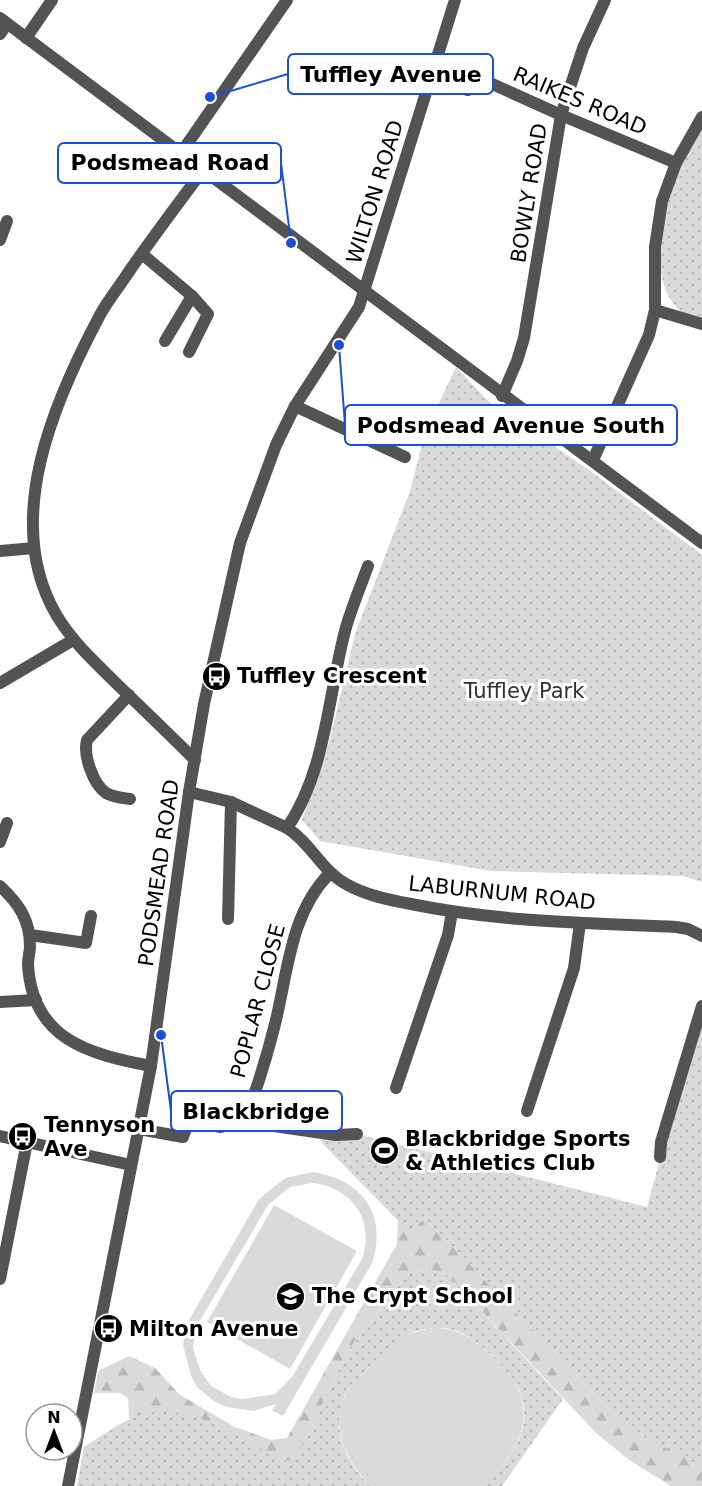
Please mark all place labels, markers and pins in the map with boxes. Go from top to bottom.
callout: Tuffley Avenue [288,54,493,94]
callout: Podsmead Road [58,143,281,183]
callout: Podsmead Avenue South [345,405,677,445]
bus stop icon: Tuffley Crescent [200,660,232,692]
place label: Tuffley Crescent [237,664,427,688]
callout: Blackbridge [171,1091,342,1131]
place label: Tennyson Ave [44,1113,155,1161]
bus stop icon: Tennyson Ave [7,1121,39,1153]
place label: Blackbridge Sports & Athletics Club [405,1127,630,1175]
sports icon: Blackbridge Sports & Athletics Club [368,1135,400,1167]
school or university icon: The Crypt School [275,1280,307,1312]
place label: The Crypt School [312,1284,513,1308]
bus stop icon: Milton Avenue [92,1313,124,1345]
place label: Milton Avenue [129,1317,299,1341]

